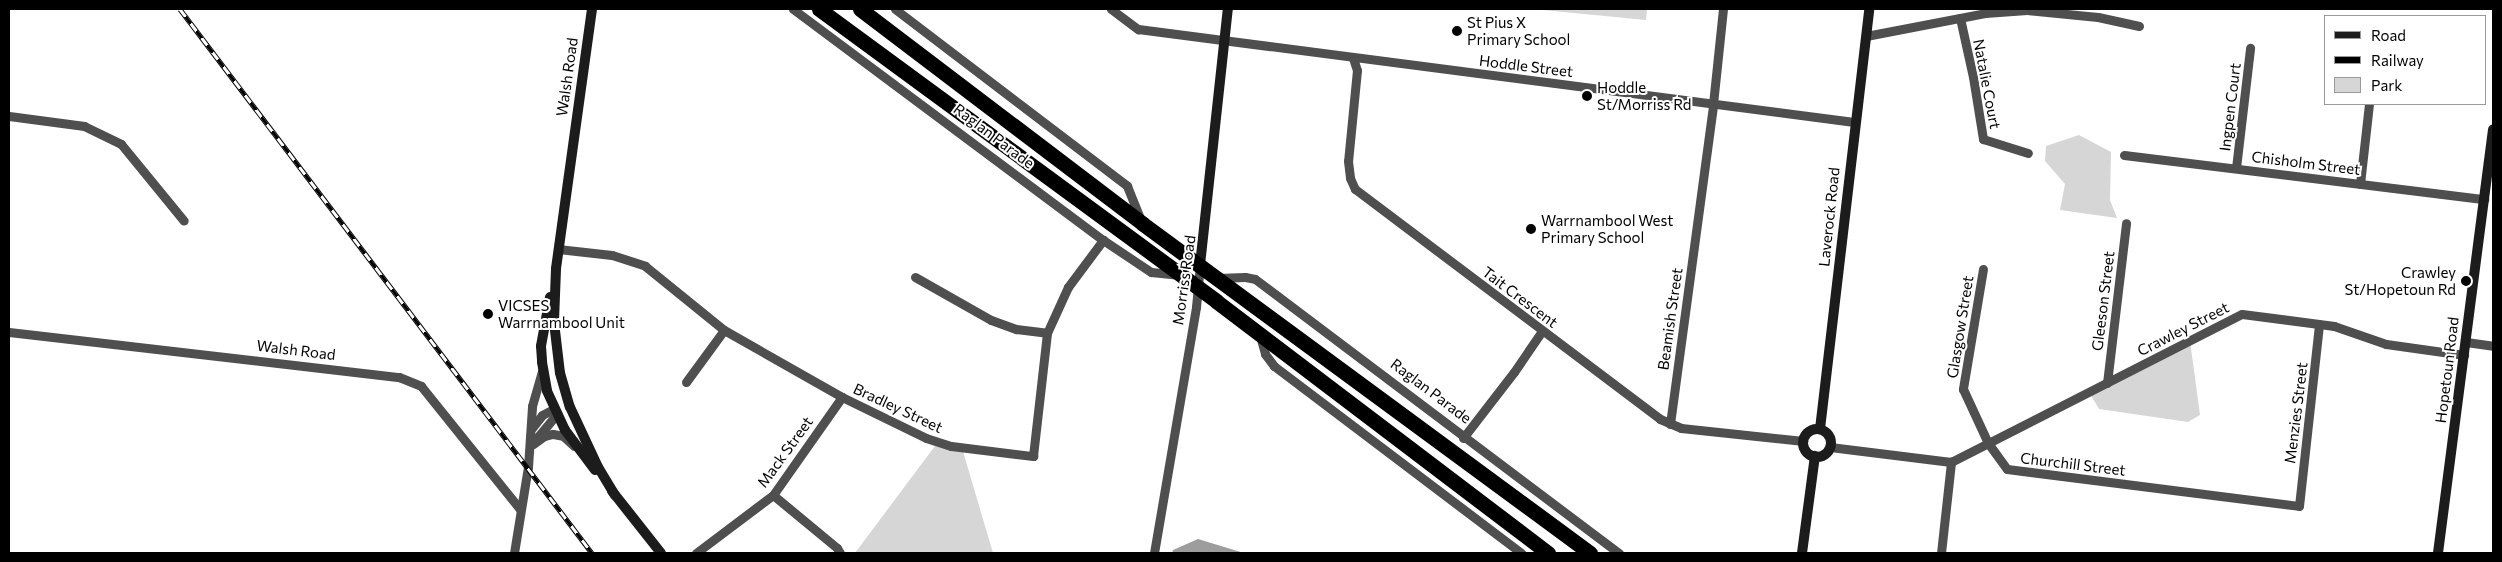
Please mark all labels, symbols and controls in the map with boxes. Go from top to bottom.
place label: St Pius X Primary School [1467,13,1570,48]
legend [2324,15,2487,105]
marker: St Pius X Primary School [1451,25,1463,37]
text: Road [2371,26,2406,44]
street label: Walsh Road [553,36,581,118]
street label: Natalie Court [1969,37,2005,131]
street label: Hoddle Street [1478,51,1574,81]
text: Railway [2371,51,2424,69]
street label: Ingpen Court [2216,62,2244,152]
text: Park [2371,76,2402,94]
place label: Hoddle St/Morriss Rd [1597,78,1691,113]
marker: Hoddle St/Morriss Rd [1581,90,1593,102]
street label: Raglan Parade [950,100,1038,172]
street label: Chisholm Street [2251,147,2361,179]
street label: Laverock Road [1815,166,1843,268]
place label: Warrnambool West Primary School [1541,211,1673,246]
marker: Warrnambool West Primary School [1525,223,1537,235]
street label: Morriss Road [1169,234,1199,326]
street label: Gleeson Street [2088,250,2118,352]
street label: Tait Crescent [1479,263,1561,331]
place label: Crawley St/Hopetoun Rd [2345,263,2456,298]
street label: Beamish Street [1654,267,1686,371]
street label: Glasgow Street [1943,275,1977,379]
marker: Crawley St/Hopetoun Rd [2460,275,2472,287]
place label: VICSES Warrnambool Unit [498,296,625,331]
street label: Crawley Street [2134,298,2232,360]
marker: VICSES Warrnambool Unit [482,308,494,320]
street label: Hopetoun Road [2432,316,2462,424]
street label: Walsh Road [255,336,337,364]
street label: Raglan Parade [1387,355,1475,427]
street label: Menzies Street [2281,361,2311,465]
street label: Bradley Street [850,379,946,437]
street label: Mack Street [753,413,817,491]
street label: Churchill Street [2019,449,2127,479]

